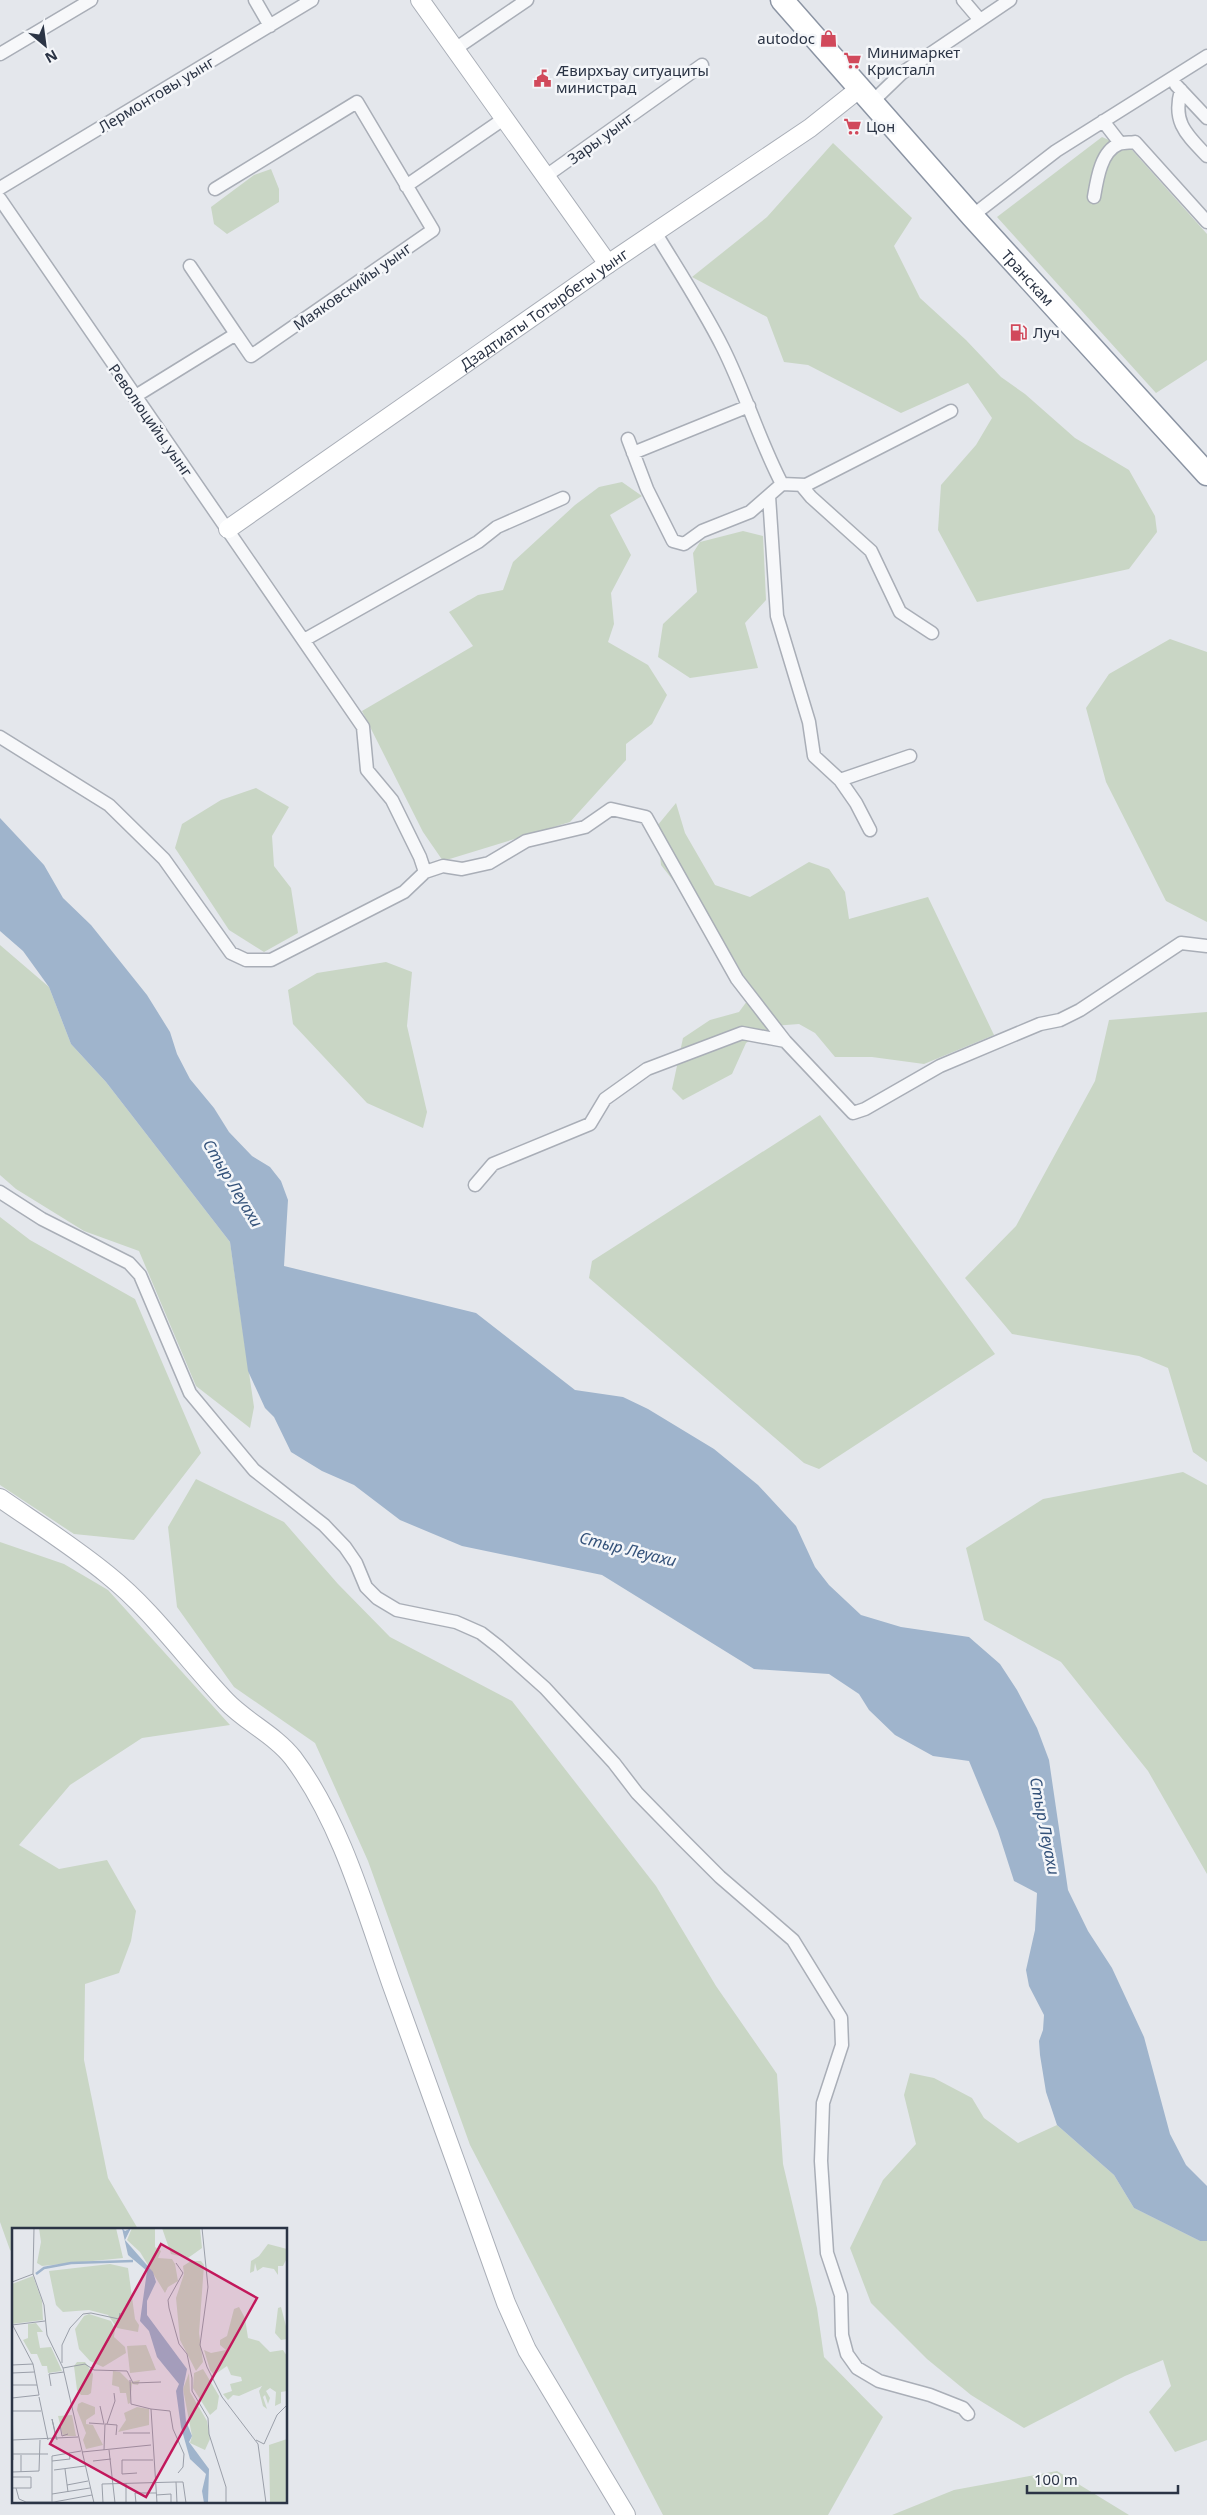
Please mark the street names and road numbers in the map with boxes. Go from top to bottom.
street label: Лермонтовы уынг [94,51,218,137]
street label: Зары уынг [563,107,637,168]
street label: Маяковскийы уынг [289,237,415,334]
street label: Дзадтиаты Тотырбегы уынг [456,243,632,374]
street label: Транскам [997,245,1059,310]
street label: Революцийы уынг [105,360,198,481]

